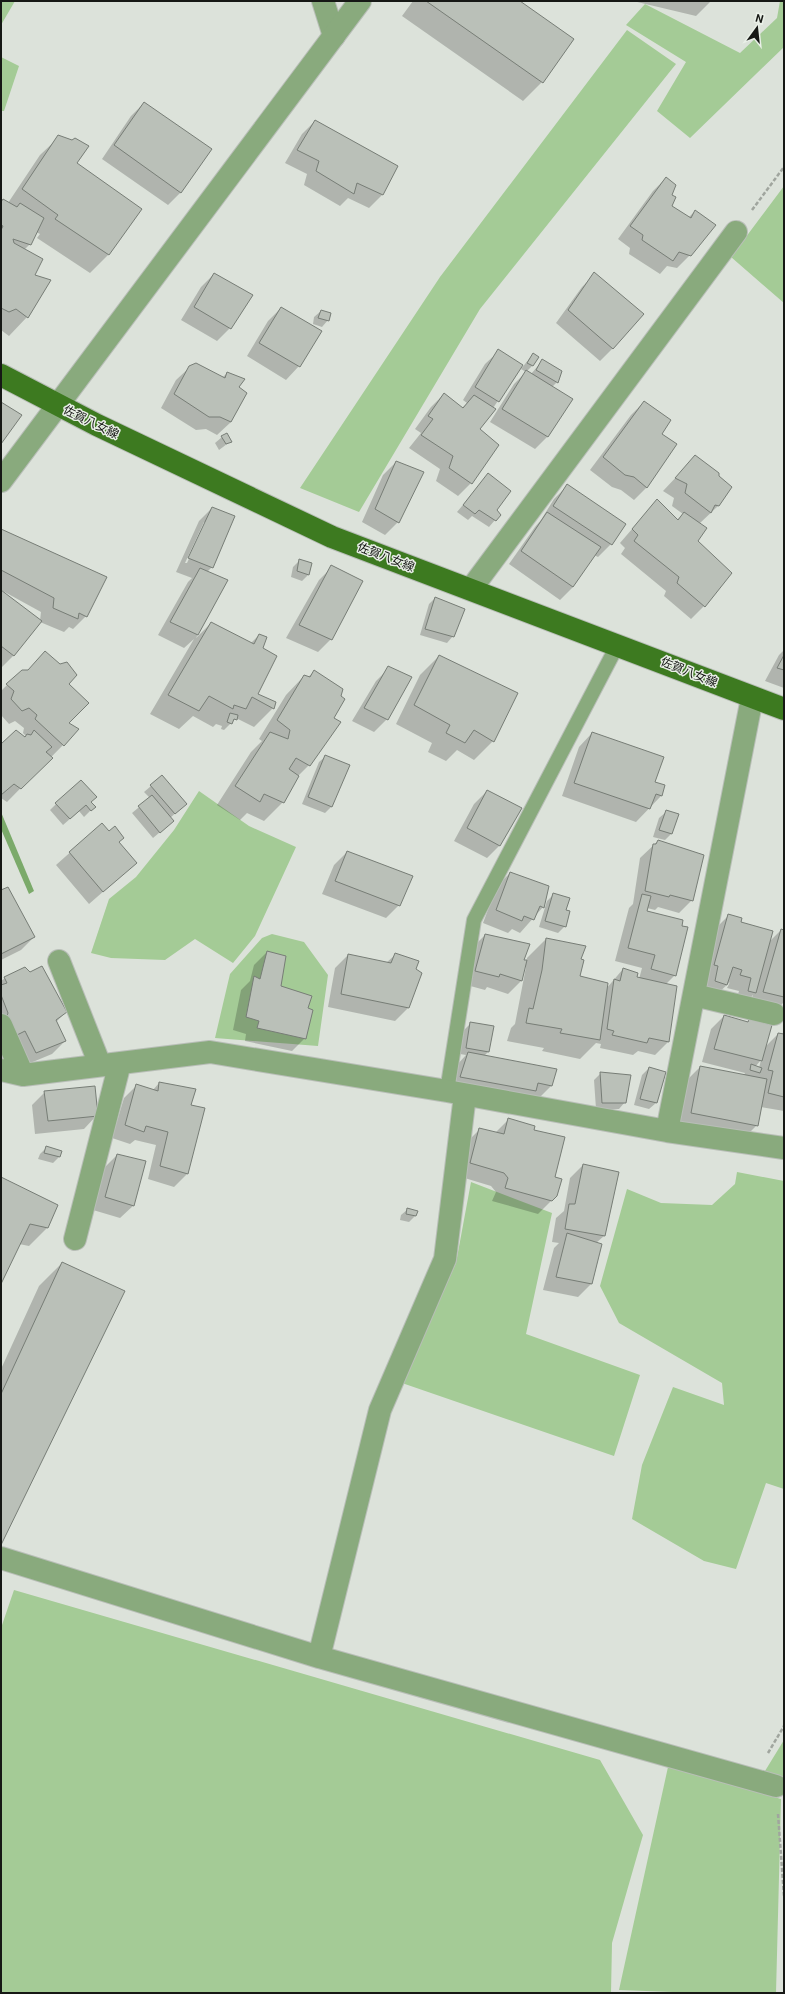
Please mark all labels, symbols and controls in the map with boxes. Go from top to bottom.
north arrow [737,8,777,48]
text: N [754,12,765,26]
street label: 佐賀八女線 [61,403,121,441]
street label: 佐賀八女線 [355,540,417,574]
street label: 佐賀八女線 [659,654,719,690]

